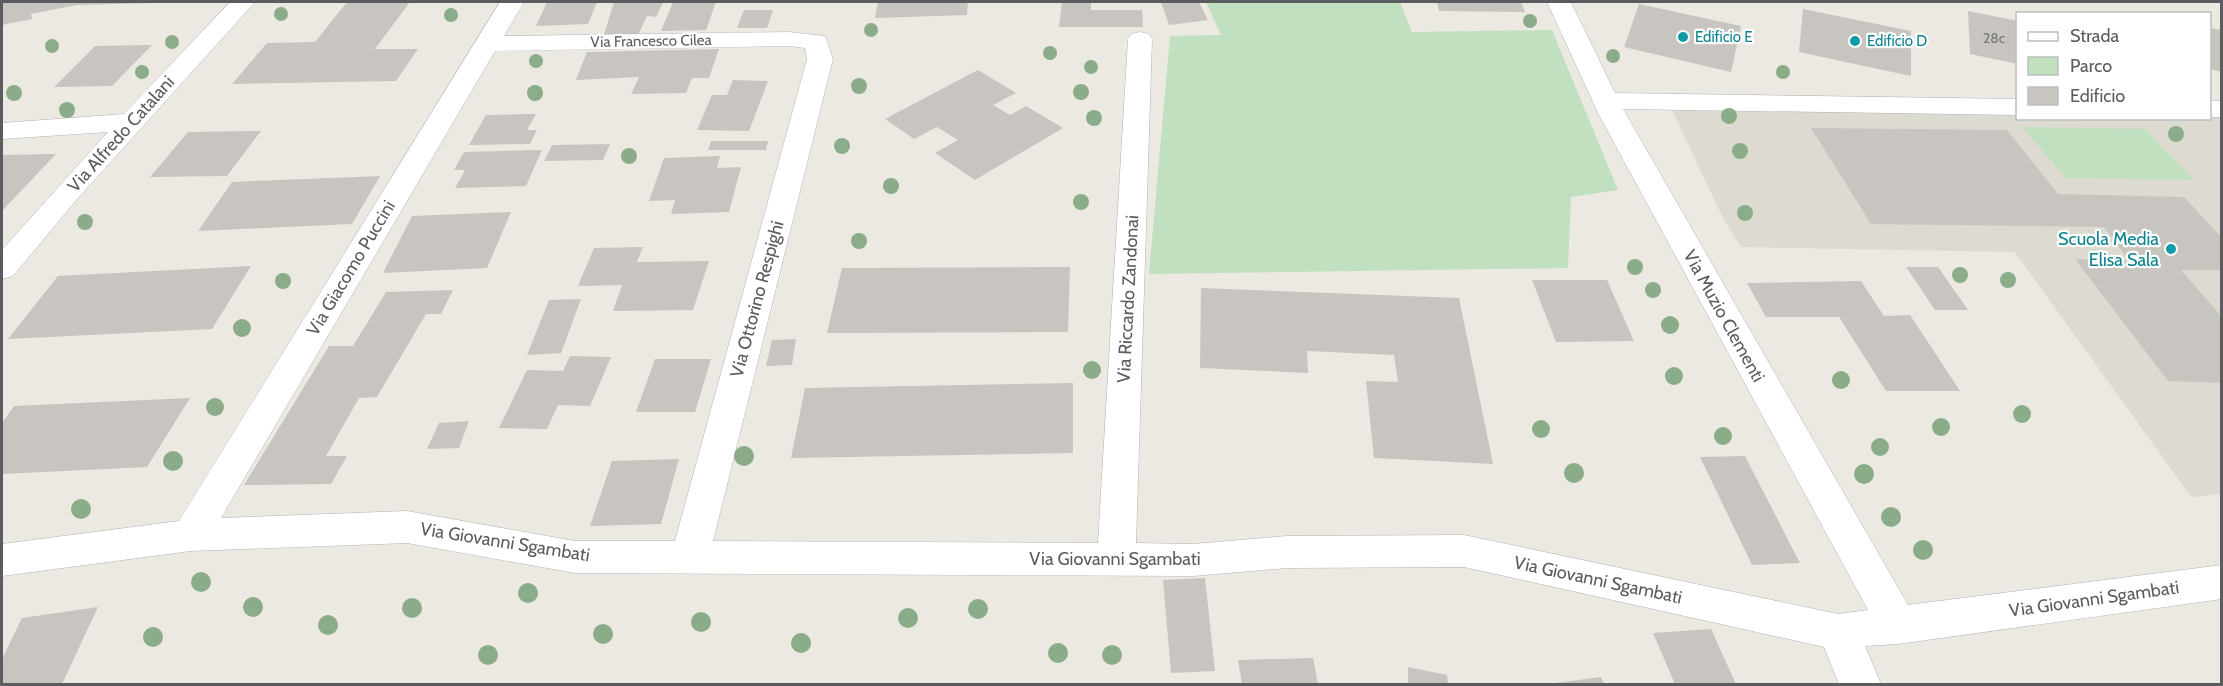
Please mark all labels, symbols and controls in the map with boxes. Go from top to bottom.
legend [2016,12,2211,120]
text: Strada [2070,25,2120,47]
place label: Edificio E [1695,28,1753,46]
house number: 28c [1983,29,2005,47]
marker: Edificio E [1676,30,1690,44]
street label: Via Francesco Cilea [590,31,713,51]
place label: Edificio D [1867,32,1927,50]
marker: Edificio D [1848,34,1862,48]
text: Parco [2070,55,2112,77]
street label: Via Alfredo Catalani [63,71,179,197]
text: Edificio [2070,85,2125,107]
street label: Via Giacomo Puccini [302,196,400,340]
street label: Via Riccardo Zandonai [1113,215,1143,383]
street label: Via Ottorino Respighi [726,218,788,380]
place label: Scuola Media Elisa Sala [2058,228,2159,271]
marker: Scuola Media Elisa Sala [2164,242,2178,256]
street label: Via Muzio Clementi [1679,246,1769,386]
street label: Via Giovanni Sgambati [419,518,591,566]
street label: Via Giovanni Sgambati [1029,548,1201,570]
street label: Via Giovanni Sgambati [1512,551,1684,609]
street label: Via Giovanni Sgambati [2008,576,2180,622]

